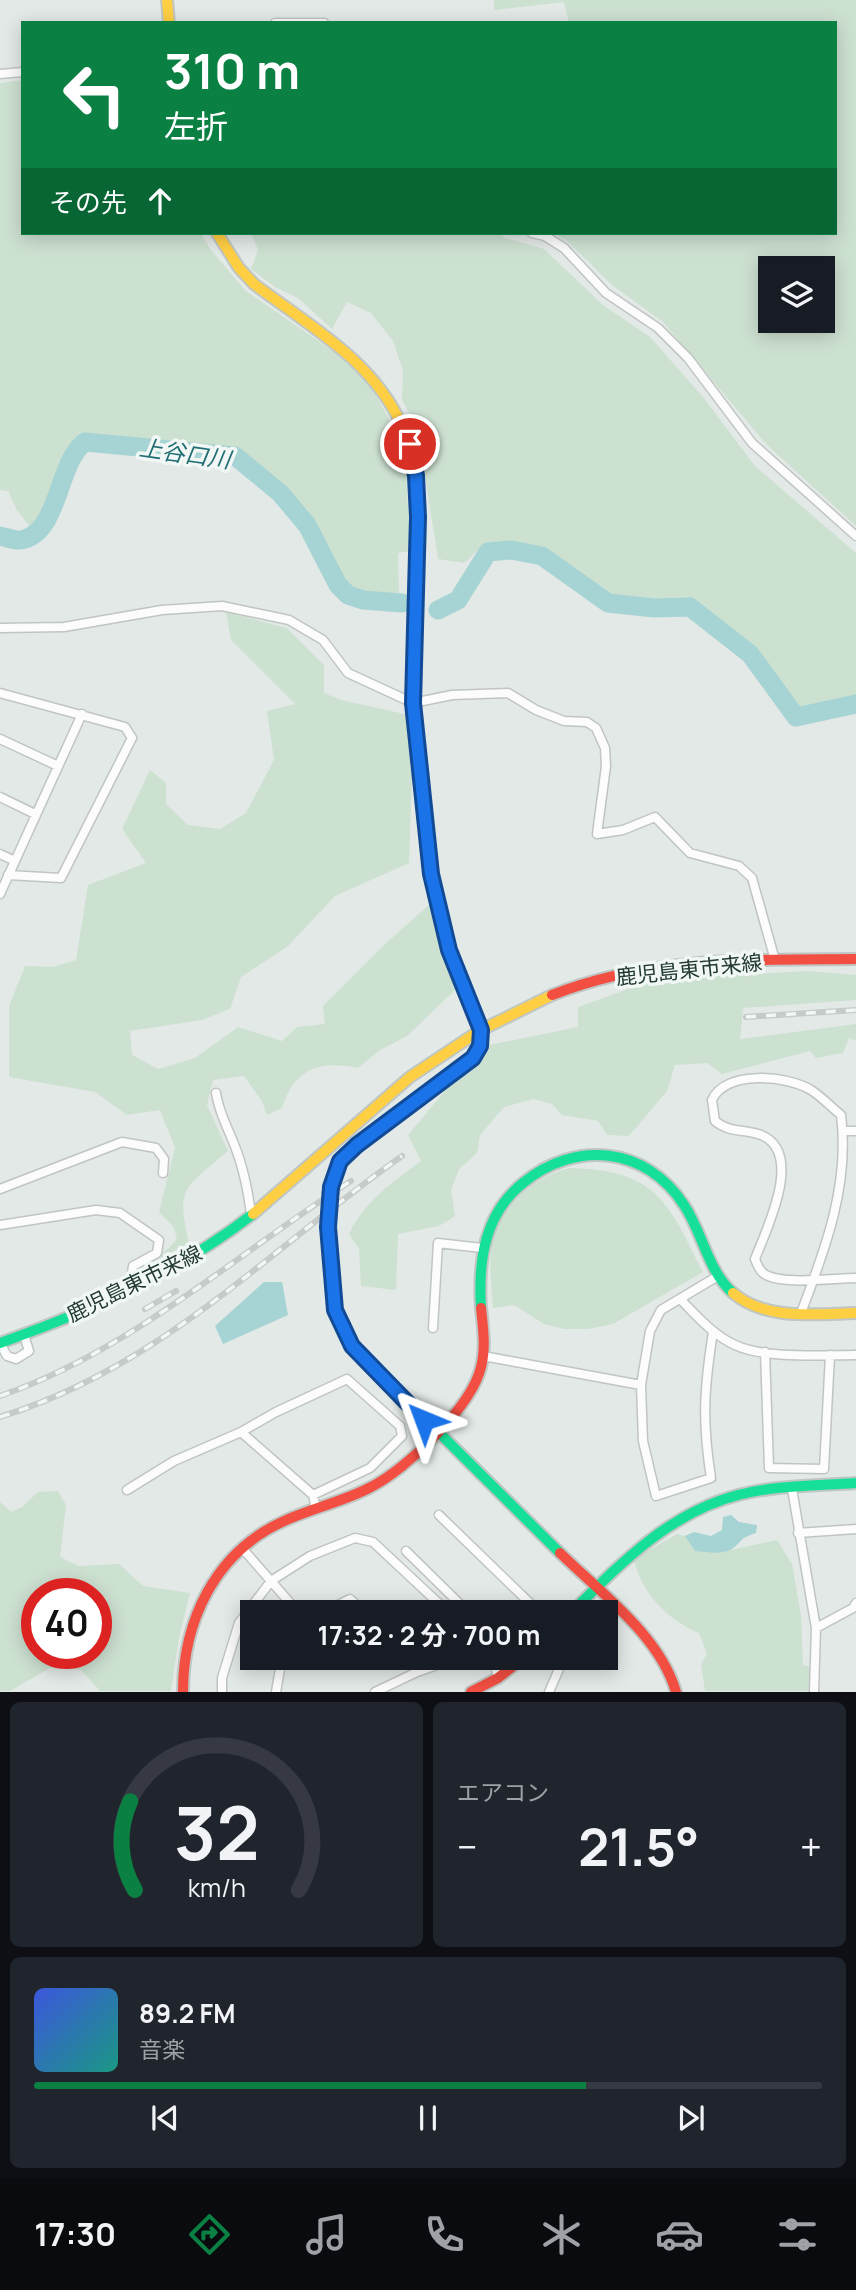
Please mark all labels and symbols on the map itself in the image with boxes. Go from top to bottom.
pin [380,414,440,474]
water label: 上谷口川 [137,431,236,476]
street label: 鹿児島東市来線 [614,947,764,991]
street label: 鹿児島東市来線 [62,1238,206,1328]
position arrow [387,1383,461,1457]
speed limit sign: 40 [21,1578,112,1669]

